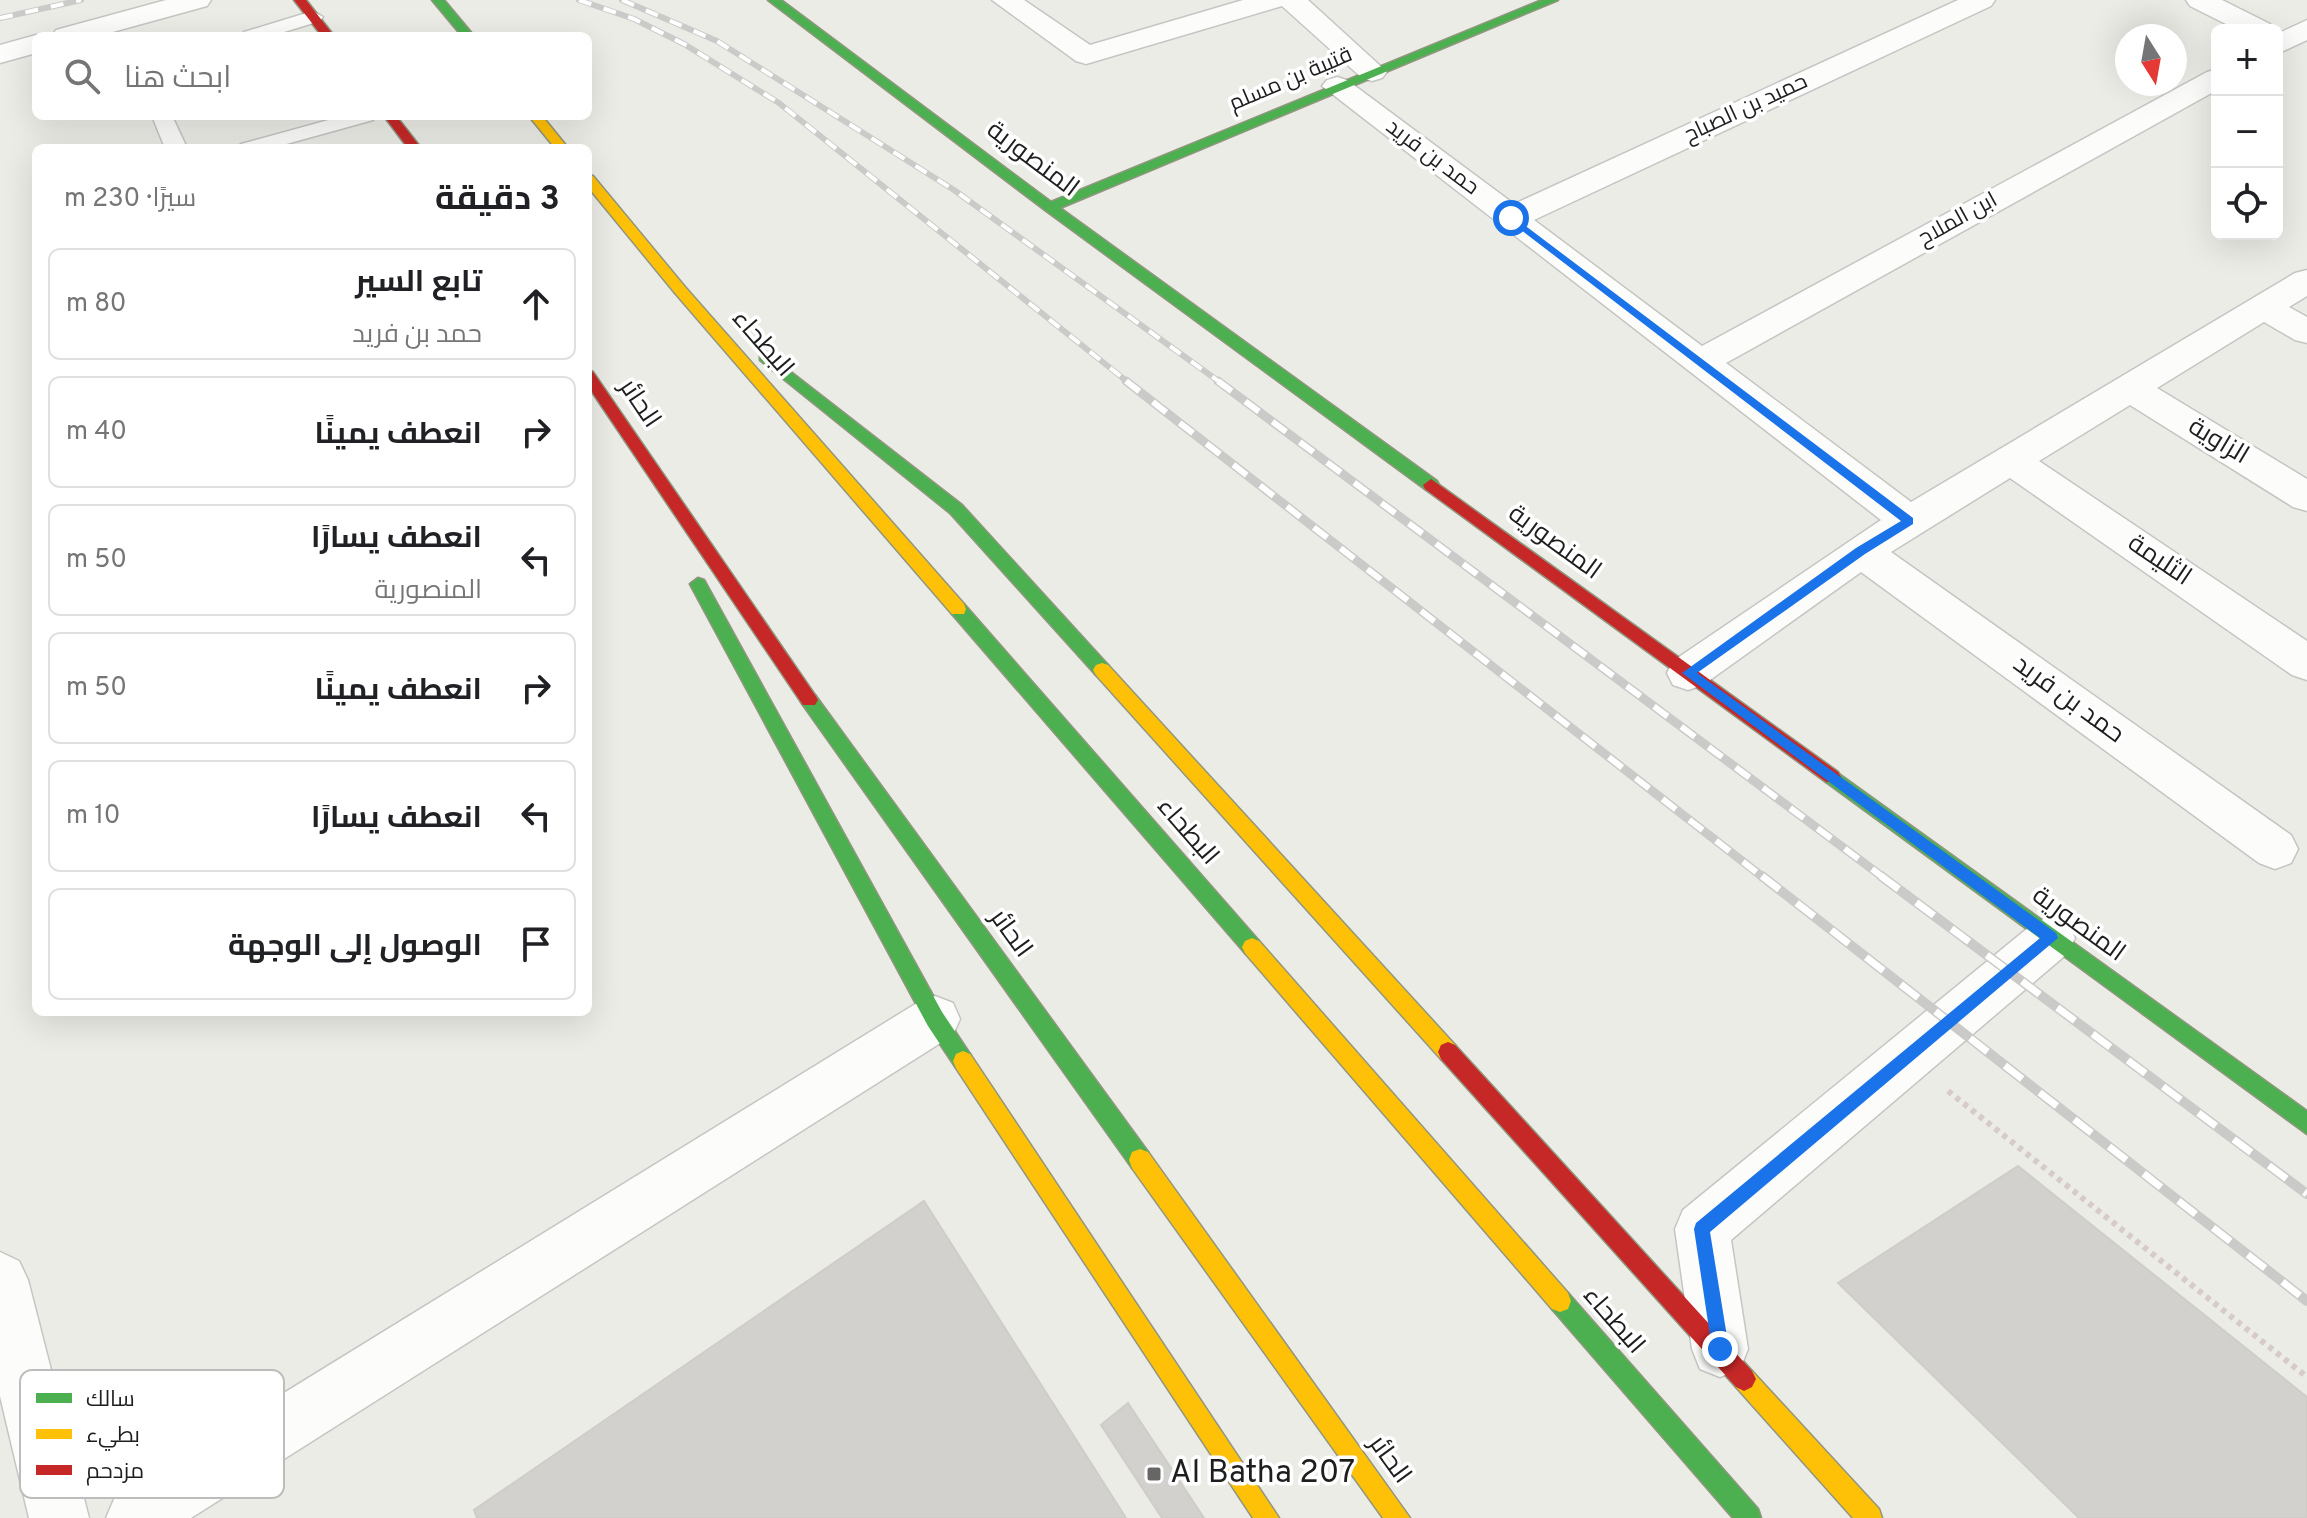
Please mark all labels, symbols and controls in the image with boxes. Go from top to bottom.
north arrow [2115,24,2187,96]
map controls [2211,24,2283,240]
button: + [2211,24,2283,96]
search box [32,32,592,120]
street label: قتيبة بن مسلم [1225,42,1357,118]
icon: search [60,54,104,98]
text: ابحث هنا [124,61,231,98]
street label: حميد بن الصباح [1680,69,1812,149]
button: − [2211,96,2283,168]
street label: المنصورية [979,114,1085,206]
street label: حمد بن فريد [1380,114,1484,202]
button: locate [2211,168,2283,240]
text: 3 دقيقة [435,179,560,222]
text: سيرًا · 230 m [64,183,196,216]
street label: ابن الملاح [1914,187,2002,253]
route start [1493,200,1529,236]
text: تابع السير [355,265,482,302]
icon: ahead [514,282,558,326]
text: 80 m [66,288,126,321]
street label: البطحاء [724,303,800,385]
text: حمد بن فريد [352,319,482,352]
street label: الحائر [610,371,667,435]
icon: right [514,410,558,454]
street label: الزاوية [2182,411,2254,473]
text: 40 m [66,416,127,449]
text: انعطف يمينًا [315,417,482,454]
street label: المنصورية [1501,498,1607,588]
text: انعطف يسارًا [311,521,482,558]
street label: الثليمة [2121,528,2197,594]
icon: left [514,538,558,582]
text: 50 m [66,544,127,577]
text: المنصورية [375,575,482,608]
street label: حمد بن فريد [2006,649,2130,751]
icon: right [514,666,558,710]
text: 50 m [66,672,127,705]
text: انعطف يمينًا [315,673,482,710]
street label: البطحاء [1149,791,1225,873]
icon: left [514,794,558,838]
text: 10 m [66,800,121,833]
text: انعطف يسارًا [311,801,482,838]
street label: المنصورية [2025,880,2131,970]
street label: الحائر [980,902,1039,965]
icon: arrive [514,922,558,966]
text: الوصول إلى الوجهة [228,929,482,966]
street label: البطحاء [1575,1280,1651,1362]
route end [1702,1331,1738,1367]
legend [20,1370,284,1498]
text: سالك [86,1387,135,1414]
text: بطيء [86,1423,140,1451]
street label: الحائر [1359,1428,1418,1491]
place label: Al Batha 207 [1170,1454,1355,1494]
text: مزدحم [86,1459,144,1486]
marker: Al Batha 207 [1145,1465,1163,1483]

